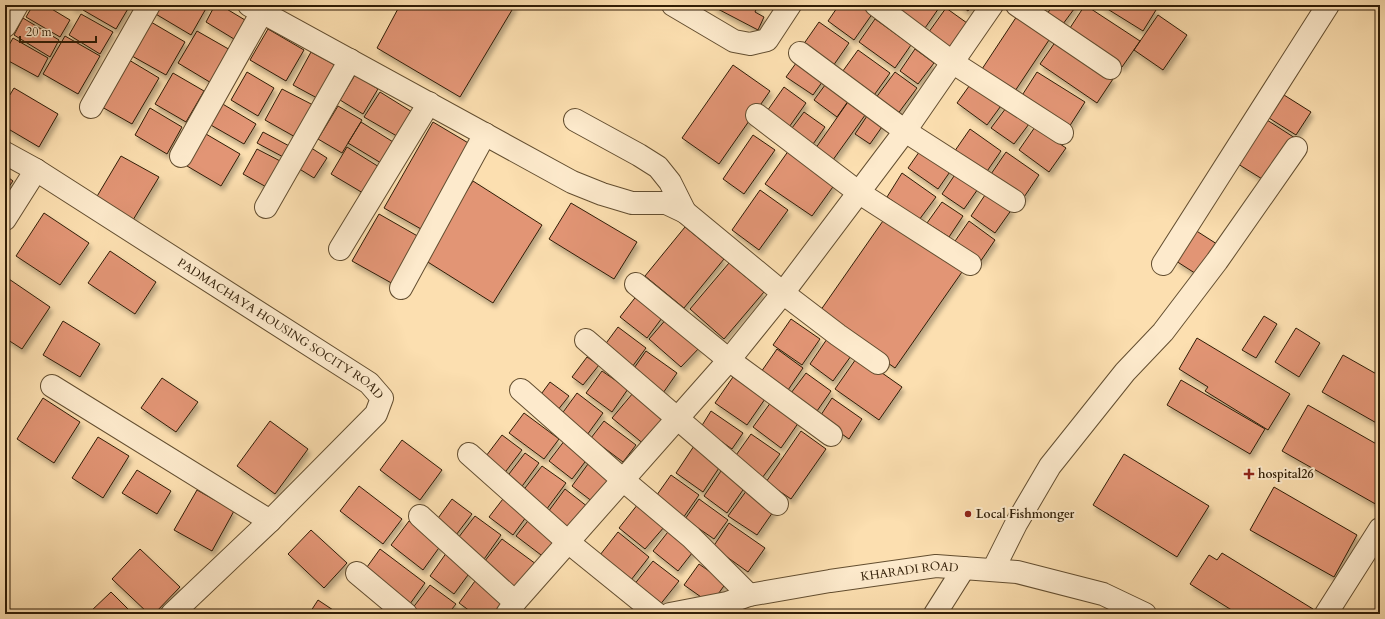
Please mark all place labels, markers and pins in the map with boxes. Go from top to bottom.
place label: hospital26 [1258,466,1314,482]
marker: hospital26 [1243,468,1255,480]
place label: Local Fishmonger [976,506,1075,522]
marker: Local Fishmonger [963,509,973,519]

